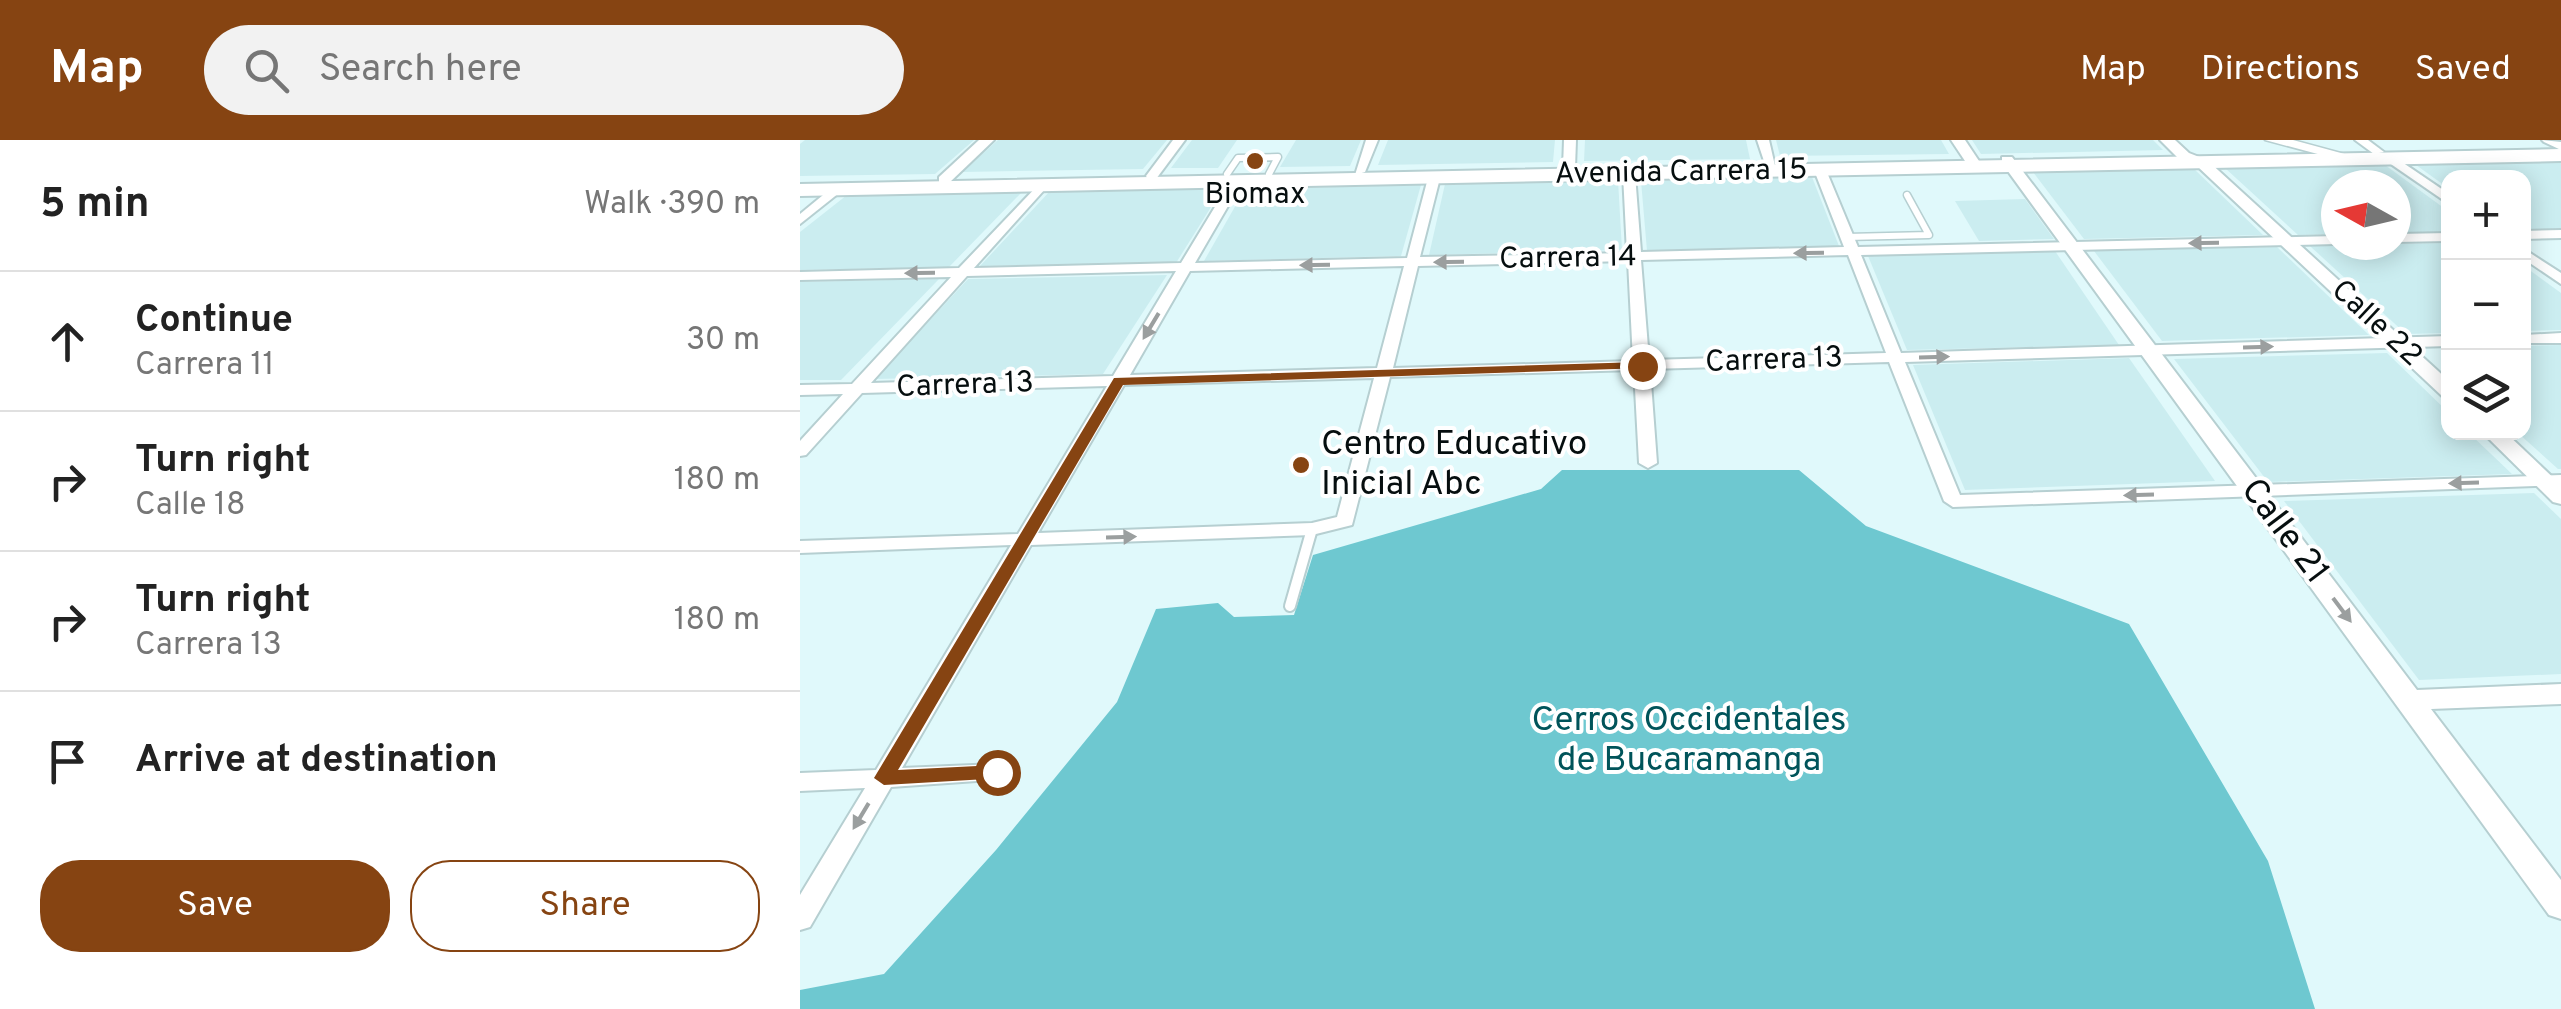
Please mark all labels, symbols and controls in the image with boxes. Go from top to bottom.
search box [204,25,904,115]
text: Map [50,40,144,100]
icon: search [239,43,294,98]
text: Search here [319,46,522,95]
text: Map [2080,48,2146,92]
text: Directions [2201,48,2360,92]
text: Saved [2415,48,2511,92]
marker: Biomax [1244,150,1266,172]
street label: Avenida Carrera 15 [1554,152,1808,194]
north arrow [2321,170,2411,260]
map controls [2441,170,2531,440]
button: + [2441,170,2531,260]
place label: Biomax [1204,177,1306,214]
text: 5 min [40,179,150,232]
text: Walk · 390 m [584,185,760,225]
one-way arrow [2187,235,2219,251]
street label: Carrera 14 [1499,239,1637,279]
one-way arrow [1792,245,1824,261]
one-way arrow [1432,254,1464,270]
one-way arrow [1298,257,1330,273]
button: − [2441,260,2531,350]
one-way arrow [903,266,935,282]
street label: Calle 22 [2323,273,2429,375]
text: Continue [135,297,293,346]
one-way arrow [1143,312,1160,340]
icon: ahead [40,314,95,369]
text: 30 m [686,321,760,361]
one-way arrow [2243,339,2275,355]
street label: Carrera 13 [1705,340,1843,382]
route end [1620,344,1666,390]
text: Carrera 11 [135,346,274,386]
one-way arrow [1918,348,1950,364]
button: layers [2441,350,2531,440]
street label: Carrera 13 [896,365,1034,407]
place label: Centro Educativo Inicial Abc [1321,423,1587,507]
text: Turn right [135,437,310,486]
icon: right [40,454,95,509]
marker: Centro Educativo Inicial Abc [1290,454,1312,476]
text: 180 m [674,461,760,501]
street label: Calle 21 [2230,470,2338,594]
one-way arrow [2447,476,2479,492]
text: Calle 18 [135,486,246,526]
one-way arrow [2122,487,2154,503]
one-way arrow [1106,528,1138,544]
text: Turn right [135,577,310,626]
icon: right [40,594,95,649]
one-way arrow [2331,597,2351,623]
text: 180 m [674,601,760,641]
text: Carrera 13 [135,626,282,666]
park label: Cerros Occidentales de Bucaramanga [1532,699,1846,783]
icon: arrive [40,734,95,789]
text: Arrive at destination [135,737,498,786]
route start [975,750,1021,796]
one-way arrow [853,802,870,831]
button: Save [40,860,390,952]
button: Share [410,860,760,952]

